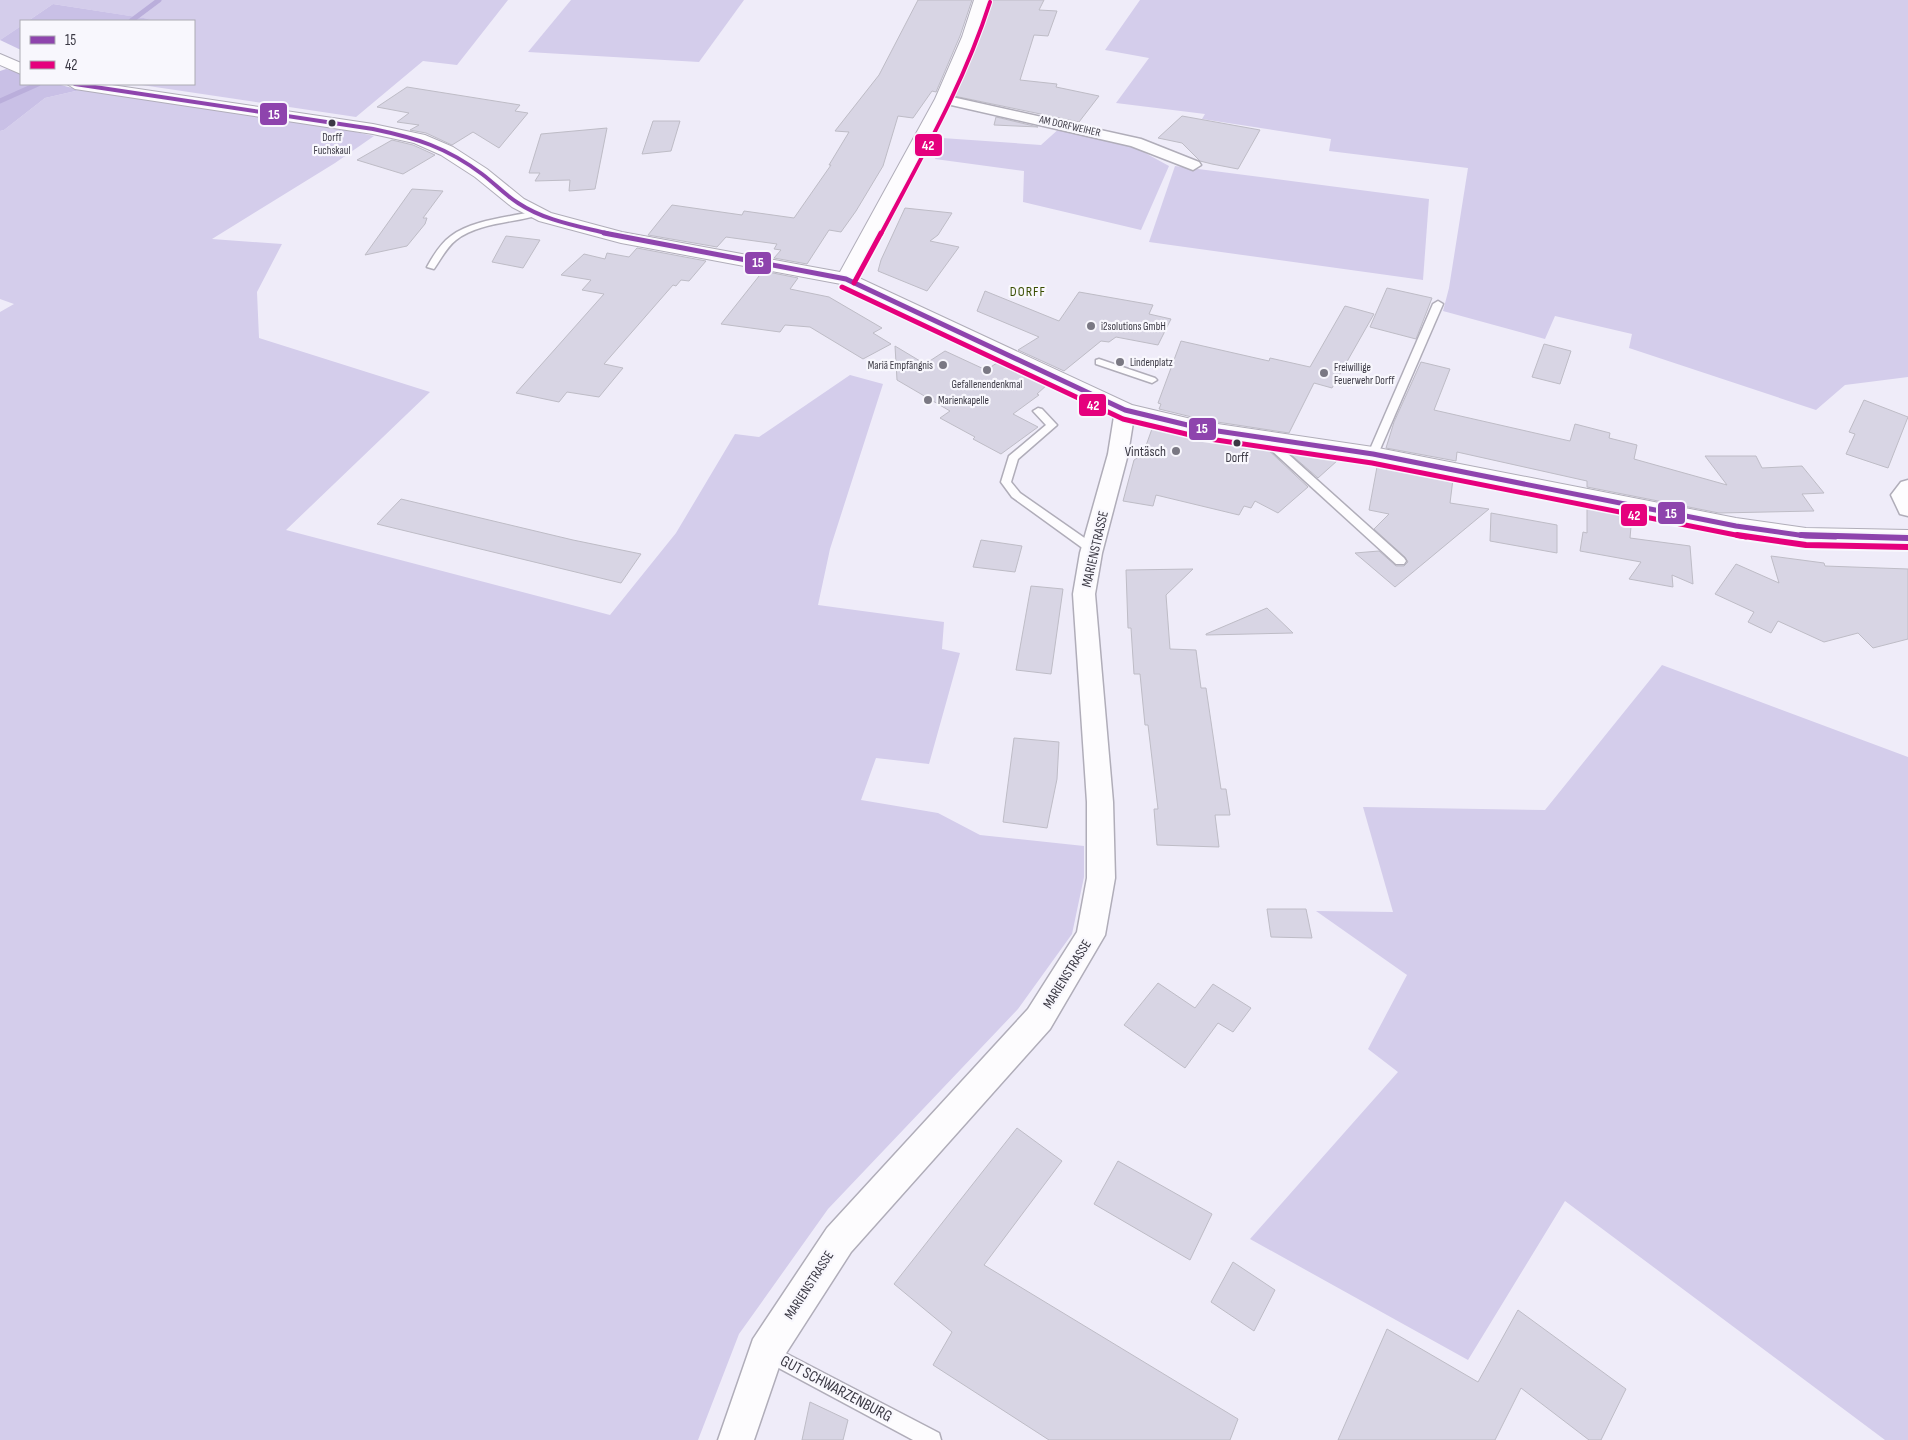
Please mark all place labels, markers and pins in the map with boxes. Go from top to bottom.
marker: Dorff Fuchskaul [327,118,337,128]
place label: Dorff Fuchskaul [314,131,350,157]
marker: i2solutions GmbH [1085,320,1097,332]
place label: i2solutions GmbH [1101,320,1166,333]
marker: Lindenplatz [1114,356,1126,368]
place label: Lindenplatz [1130,356,1173,369]
place label: Mariä Empfängnis [868,359,933,372]
marker: Mariä Empfängnis [937,359,949,371]
place label: Freiwillige Feuerwehr Dorff [1334,361,1395,387]
marker: Gefallenendenkmal [981,364,993,376]
marker: Freiwillige Feuerwehr Dorff [1318,367,1330,379]
place label: Gefallenendenkmal [952,378,1022,391]
marker: Marienkapelle [922,394,934,406]
place label: Marienkapelle [938,394,989,407]
marker: Dorff [1232,438,1242,448]
place label: Vintäsch [1125,443,1166,460]
marker: Vintäsch [1170,445,1182,457]
place label: Dorff [1225,450,1249,466]

